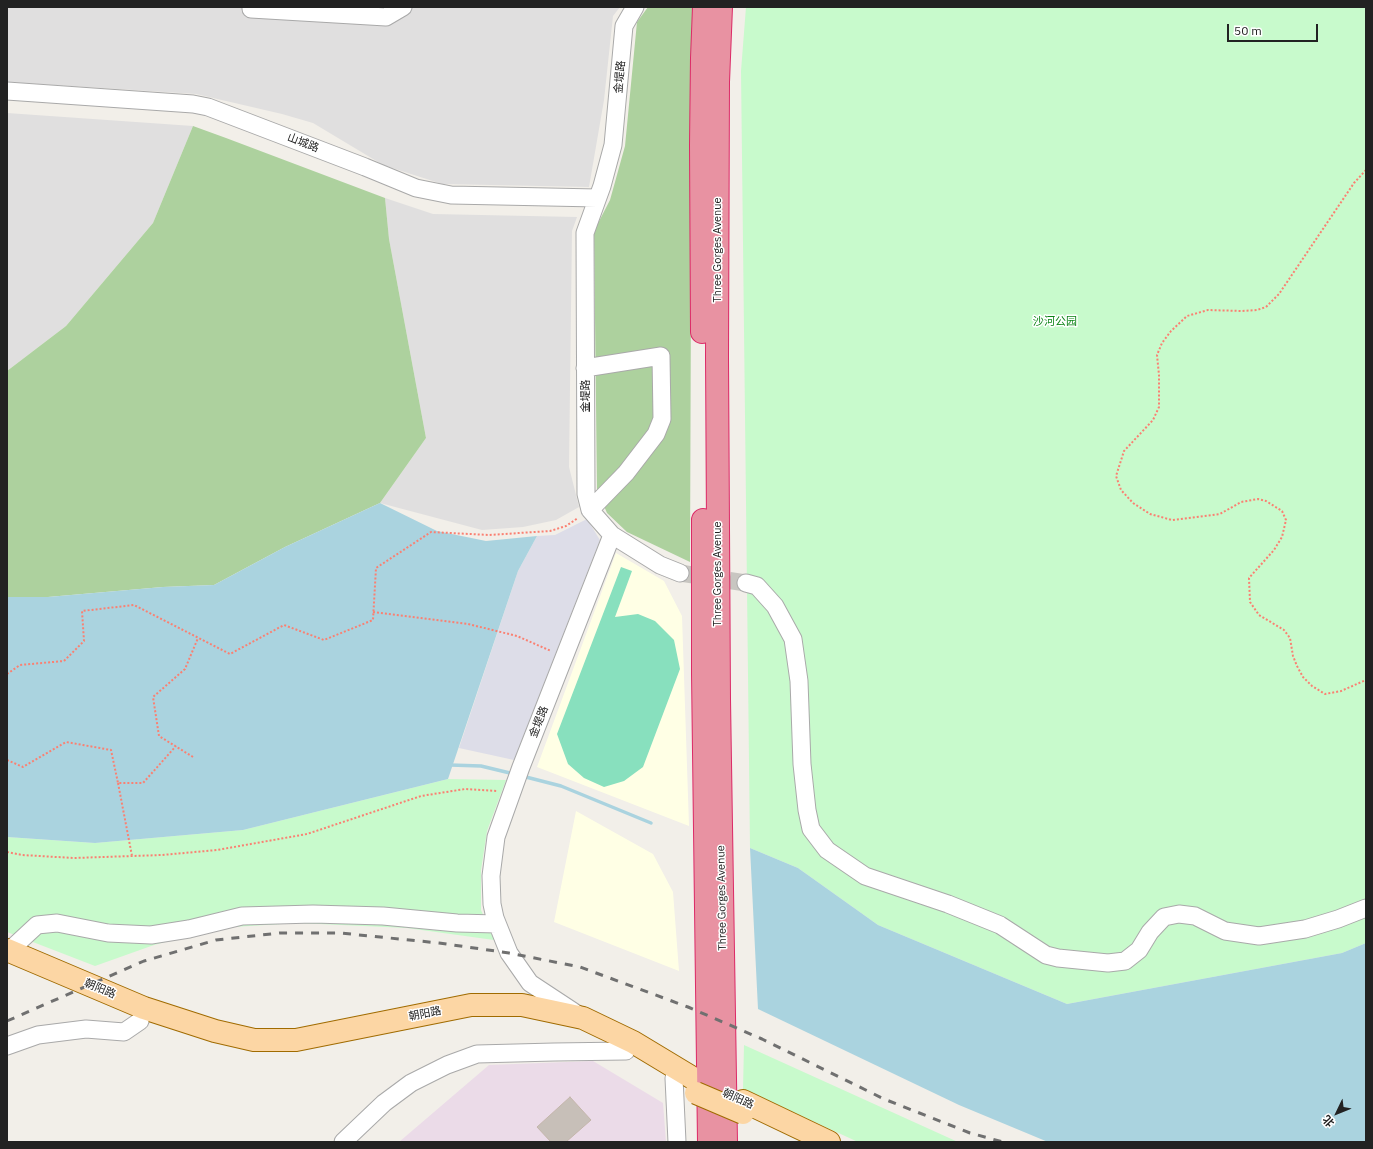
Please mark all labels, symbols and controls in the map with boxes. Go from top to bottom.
scale bar [1229,16,1320,42]
text: 50 m [1234,23,1262,38]
street label: 金堤路 [612,60,628,94]
street label: 山城路 [285,131,321,155]
street label: Three Gorges Avenue [711,197,725,303]
park label: 沙河公园 [1033,315,1077,329]
street label: 金堤路 [579,380,593,412]
street label: Three Gorges Avenue [711,521,725,627]
street label: 金堤路 [527,704,551,740]
street label: Three Gorges Avenue [714,845,730,951]
street label: 朝阳路 [82,976,118,1002]
street label: 朝阳路 [408,1004,442,1024]
street label: 朝阳路 [720,1086,756,1112]
north arrow [1317,1093,1357,1133]
text: 北 [1319,1112,1337,1130]

